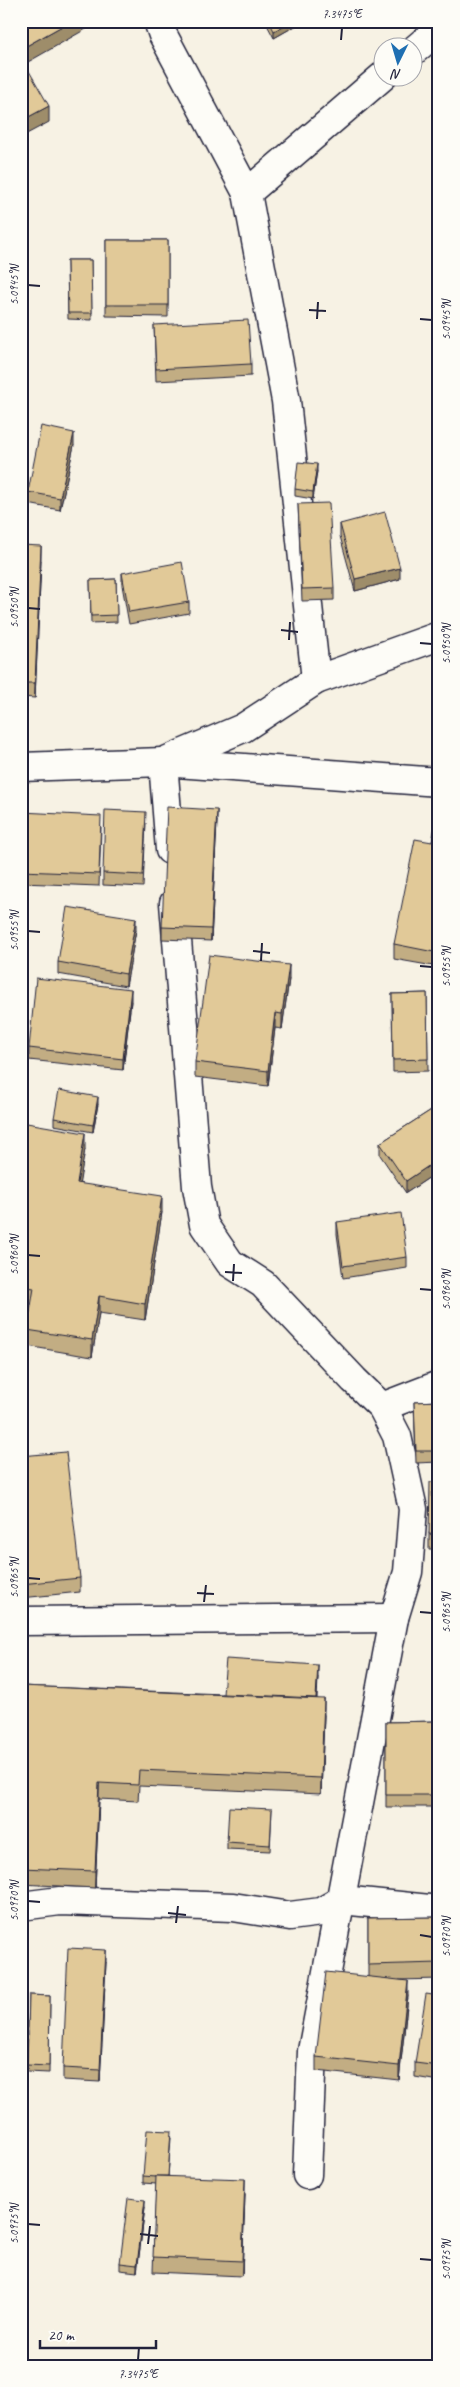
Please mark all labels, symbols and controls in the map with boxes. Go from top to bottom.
text: 7.3475°E [322,6,363,22]
north arrow [372,38,422,88]
text: N [390,65,402,83]
text: 5.0945°N [6,263,22,305]
text: 5.0945°N [438,298,454,340]
text: 5.0950°N [6,586,22,628]
text: 5.0950°N [438,622,454,664]
text: 5.0955°N [6,909,22,951]
text: 5.0955°N [438,945,454,987]
text: 5.0960°N [6,1233,22,1275]
text: 5.0960°N [438,1268,454,1310]
text: 5.0965°N [6,1556,22,1598]
text: 5.0965°N [438,1591,454,1633]
text: 5.0970°N [6,1879,22,1921]
text: 5.0970°N [438,1915,454,1957]
text: 5.0975°N [6,2202,22,2244]
text: 5.0975°N [438,2238,454,2280]
scale bar [40,2317,156,2349]
text: 20 m [48,2326,75,2345]
text: 7.3475°E [118,2366,159,2382]

